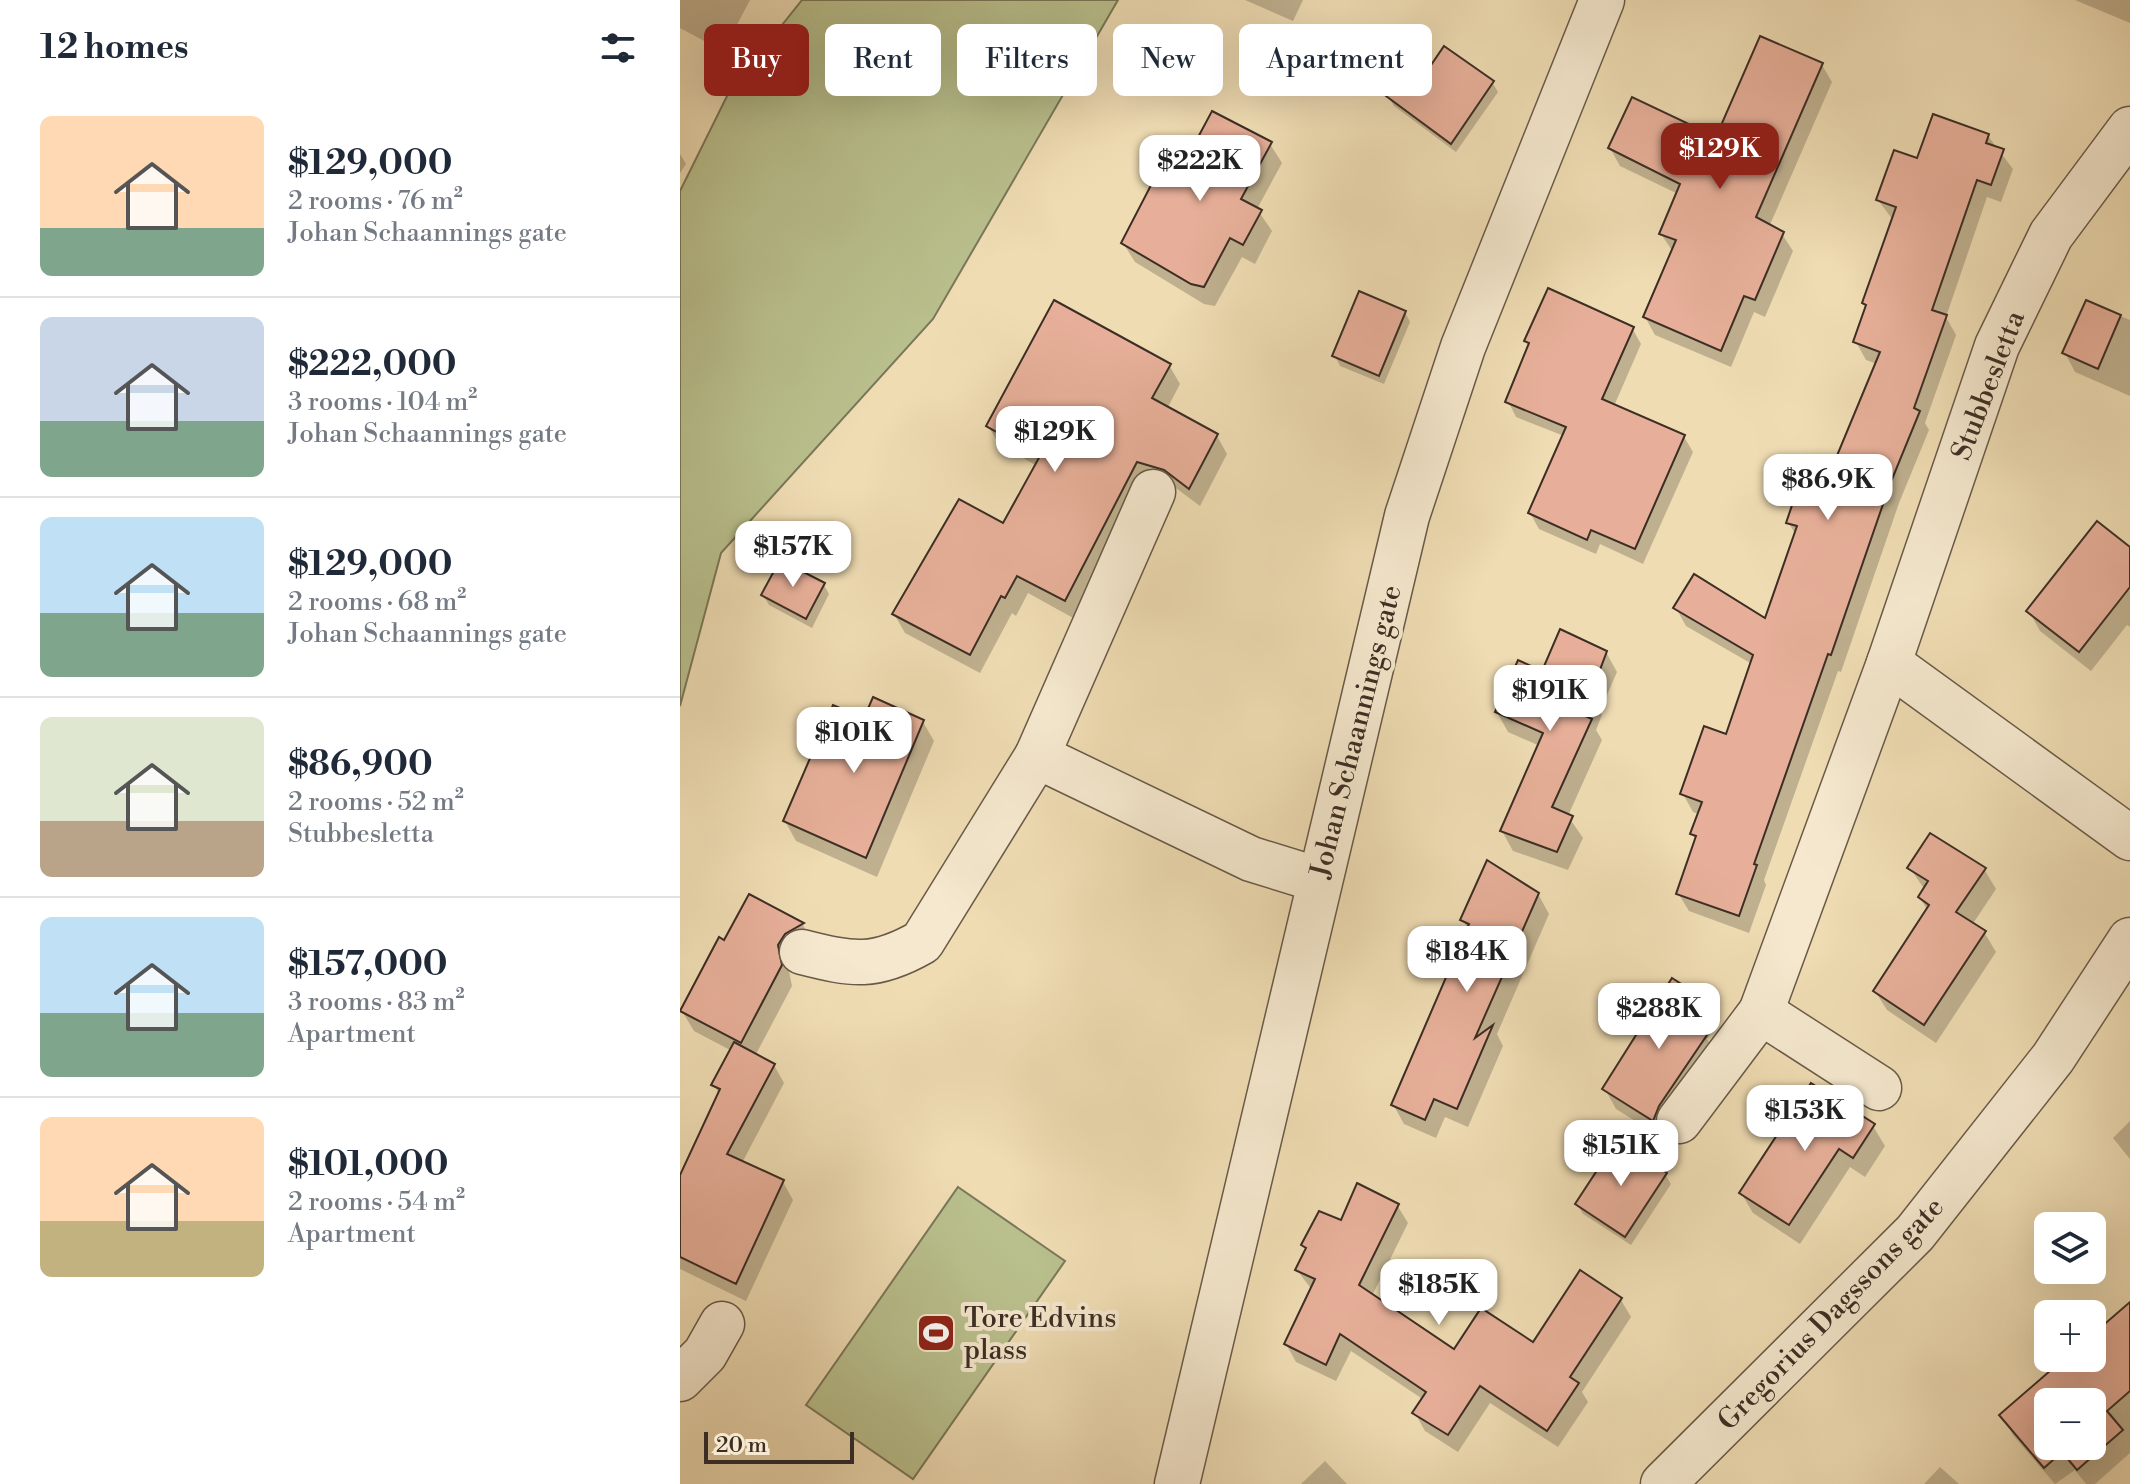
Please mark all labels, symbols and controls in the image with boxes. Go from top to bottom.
chip: Buy [704,24,809,96]
chip: Rent [825,24,941,96]
chip: Filters [957,24,1097,96]
chip: New [1113,24,1223,96]
chip: Apartment [1239,24,1432,96]
icon: filters [596,26,640,70]
text: 12 homes [40,27,189,69]
pin: $129K [1664,123,1776,191]
text: $129K [1679,133,1761,165]
pin: $222K [1144,135,1256,203]
text: $129,000 [288,143,453,185]
text: $222K [1157,145,1243,177]
icon: home [104,148,200,244]
text: 2 rooms · 76 m² [288,185,463,217]
text: Johan Schaannings gate [288,217,567,249]
street label: Stubbesletta [1944,305,2033,465]
text: $222,000 [288,344,457,386]
icon: home [104,349,200,445]
text: 3 rooms · 104 m² [288,386,477,418]
pin: $129K [999,406,1111,474]
text: $129K [1014,416,1096,448]
text: Johan Schaannings gate [288,418,567,450]
pin: $86.9K [1763,454,1893,522]
text: $86.9K [1782,464,1874,496]
pin: $157K [737,521,849,589]
text: $157K [753,531,833,563]
text: $129,000 [288,544,453,586]
icon: home [104,549,200,645]
street label: Johan Schaannings gate [1303,581,1410,882]
text: 2 rooms · 68 m² [288,586,466,618]
text: Johan Schaannings gate [288,618,567,650]
pin: $191K [1494,665,1606,733]
text: $191K [1512,675,1588,707]
pin: $101K [798,707,910,775]
text: $101K [815,717,893,749]
text: $86,900 [288,744,433,786]
icon: home [104,749,200,845]
text: 2 rooms · 52 m² [288,786,464,818]
text: Stubbesletta [288,818,434,850]
pin: $184K [1411,926,1523,994]
text: $184K [1426,936,1509,968]
text: $157,000 [288,944,448,986]
icon: home [104,949,200,1045]
pin: $288K [1603,983,1715,1051]
text: 3 rooms · 83 m² [288,986,465,1018]
text: $288K [1616,993,1702,1025]
text: Apartment [288,1018,416,1050]
pin: $153K [1749,1085,1861,1153]
text: $153K [1765,1095,1845,1127]
pin: $151K [1565,1120,1677,1188]
text: $151K [1582,1130,1660,1162]
text: $101,000 [288,1144,448,1186]
icon: home [104,1149,200,1245]
text: 2 rooms · 54 m² [288,1186,465,1218]
street label: Gregorius Dagssons gate [1711,1190,1952,1438]
map controls [2034,1212,2106,1460]
button: layers [2034,1212,2106,1284]
text: Apartment [288,1218,416,1250]
pin: $185K [1383,1259,1495,1327]
text: $185K [1398,1269,1480,1301]
button: + [2034,1300,2106,1372]
place label: Tore Edvins plass [964,1301,1116,1368]
sports icon: Tore Edvins plass [915,1312,957,1354]
button: − [2034,1388,2106,1460]
scale bar [704,1428,854,1464]
text: 20 m [716,1432,767,1459]

